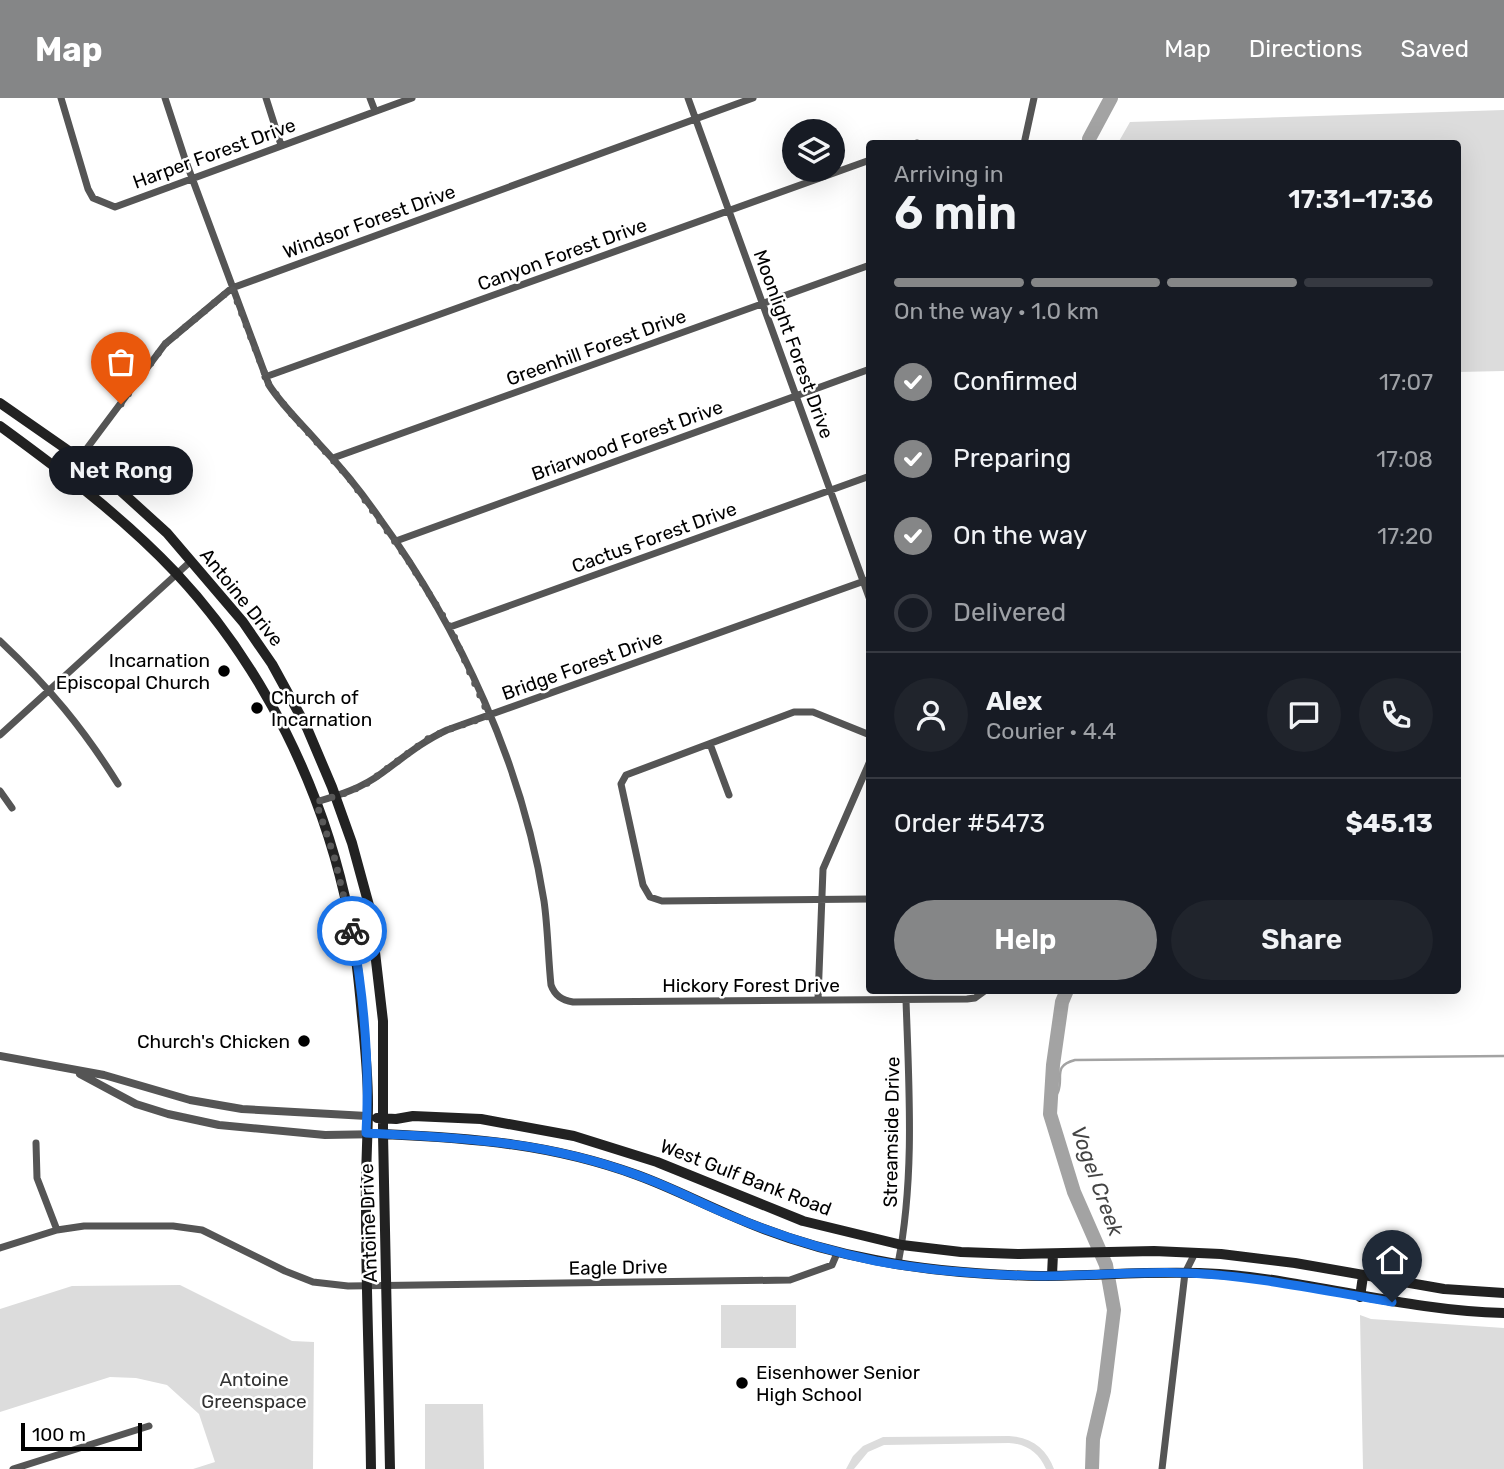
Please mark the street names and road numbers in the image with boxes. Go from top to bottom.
street label: Harper Forest Drive [130,113,299,194]
street label: Windsor Forest Drive [280,180,458,263]
street label: Canyon Forest Drive [474,213,650,296]
street label: Moonlight Forest Drive [749,247,838,442]
street label: Greenhill Forest Drive [503,304,689,391]
street label: Briarwood Forest Drive [528,395,726,486]
street label: Cactus Forest Drive [569,497,740,578]
street label: Antoine Drive [195,544,288,651]
street label: Bridge Forest Drive [499,626,666,705]
street label: Hickory Forest Drive [662,974,840,997]
street label: Streamside Drive [879,1056,904,1208]
street label: West Gulf Bank Road [657,1134,835,1221]
street label: Antoine Drive [355,1163,382,1283]
street label: Eagle Drive [568,1255,668,1280]

